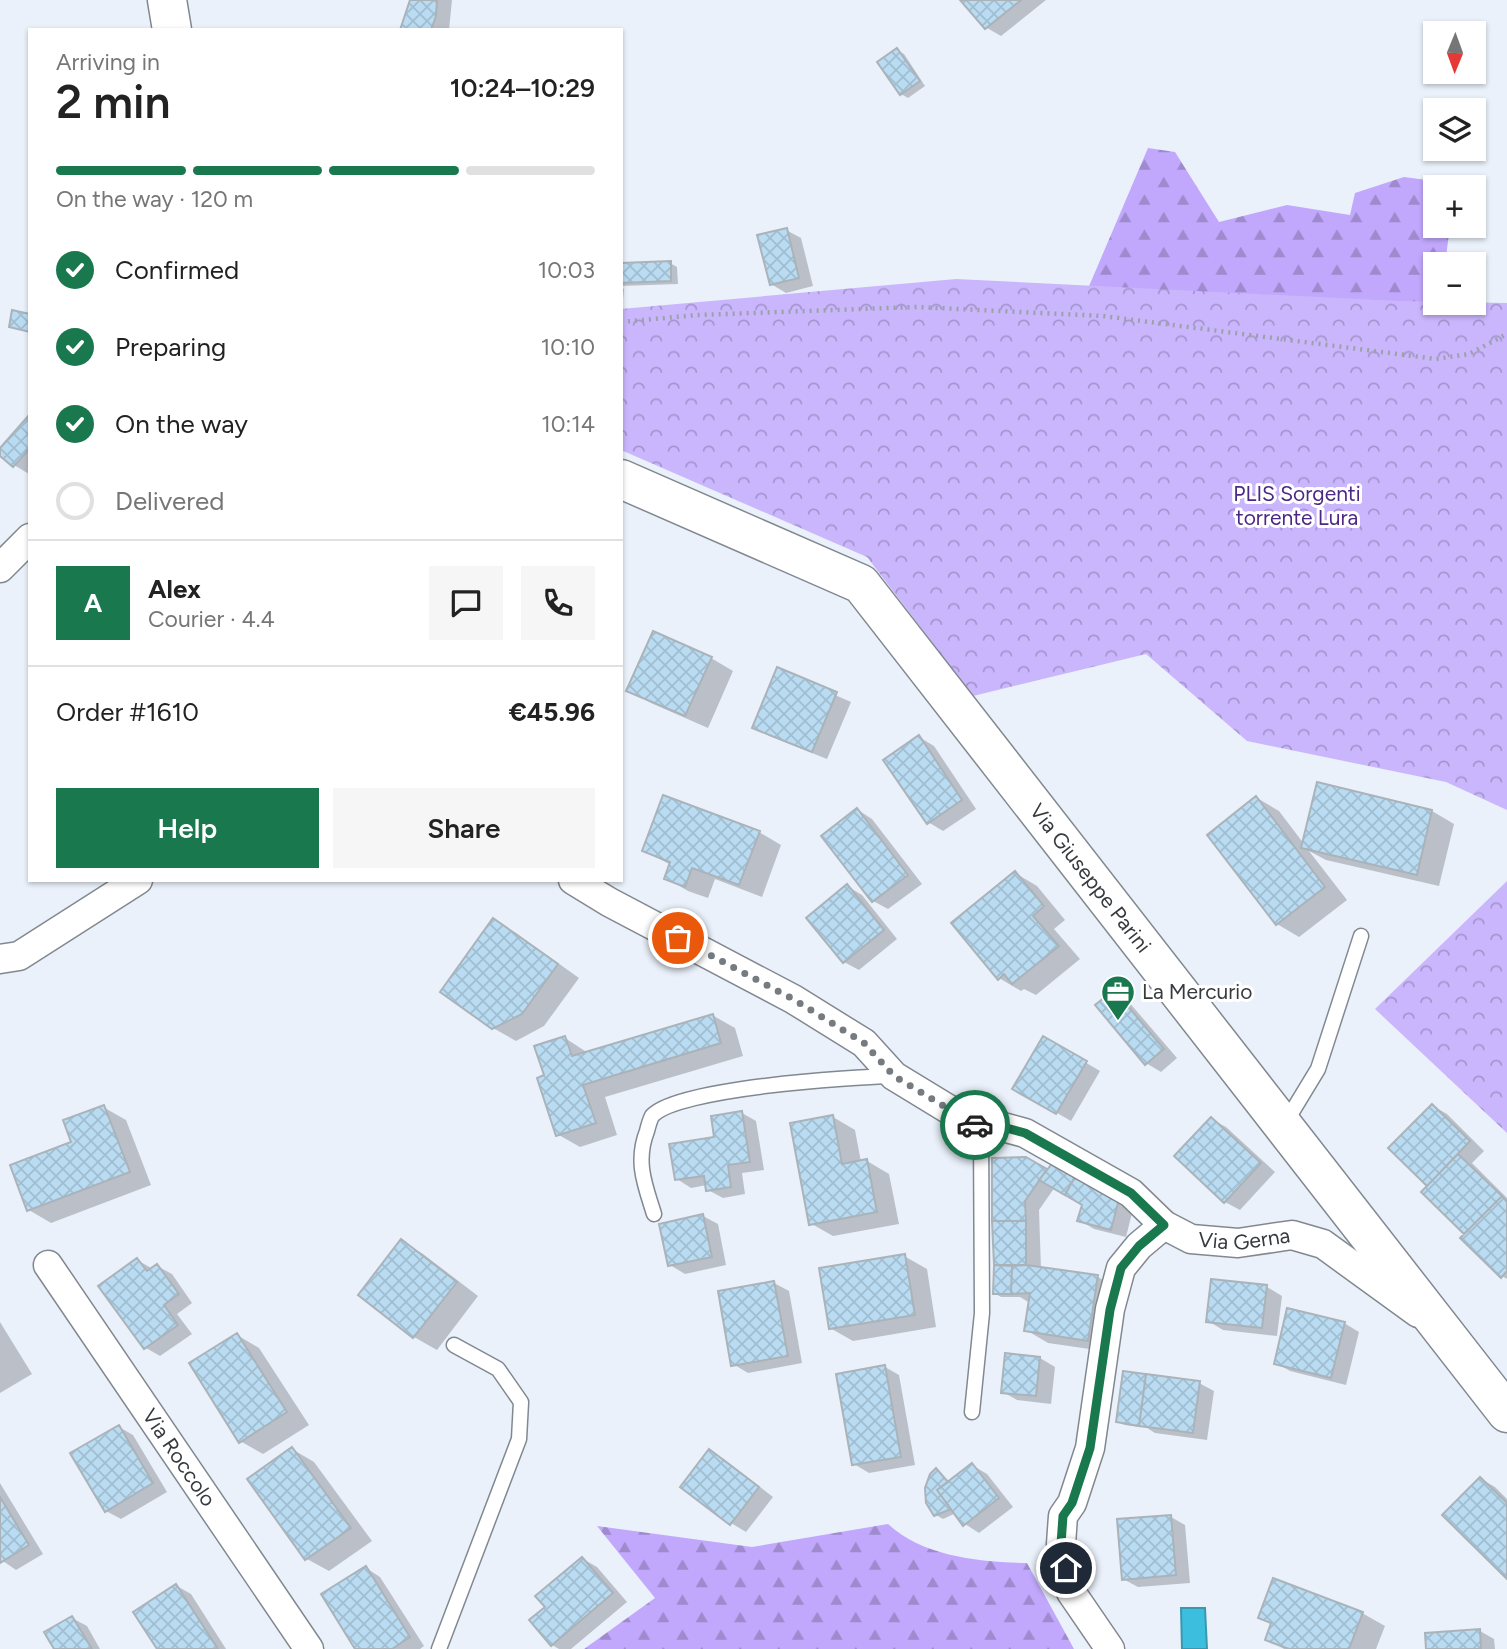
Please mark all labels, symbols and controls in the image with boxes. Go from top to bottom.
north arrow [1423,21,1486,84]
map controls [1423,21,1486,315]
text: Arriving in [56,48,160,76]
text: 10:24–10:29 [450,72,595,104]
text: 2 min [56,74,171,130]
button: layers [1423,98,1486,161]
button: + [1423,175,1486,238]
text: On the way · 120 m [56,185,253,213]
icon: check [56,251,94,289]
button: − [1423,252,1486,315]
text: Confirmed [115,254,239,286]
text: 10:03 [538,256,595,284]
icon: check [56,328,94,366]
text: Preparing [115,331,226,363]
text: 10:10 [541,333,595,361]
icon: check [56,405,94,443]
text: On the way [115,408,248,440]
text: 10:14 [541,410,595,438]
park label: PLIS Sorgenti torrente Lura [1233,481,1361,530]
text: Delivered [115,485,224,517]
button: chat [429,566,503,640]
button: phone [521,566,595,640]
text: Alex [148,573,201,605]
text: A [84,587,102,619]
text: Courier · 4.4 [148,605,275,633]
text: Order #1610 [56,696,199,728]
text: €45.96 [509,696,595,728]
button: Help [56,788,319,868]
button: Share [333,788,595,868]
street label: Via Giuseppe Parini [1025,799,1156,957]
pin [648,908,708,968]
icon: bag [659,919,697,957]
office icon: La Mercurio [1099,973,1137,1022]
place label: La Mercurio [1142,979,1252,1004]
courier [940,1090,1010,1160]
icon: car [956,1106,994,1144]
street label: Via Gerna [1197,1222,1292,1256]
street label: Via Roccolo [137,1404,221,1511]
pin [1036,1538,1096,1598]
icon: home [1047,1549,1085,1587]

